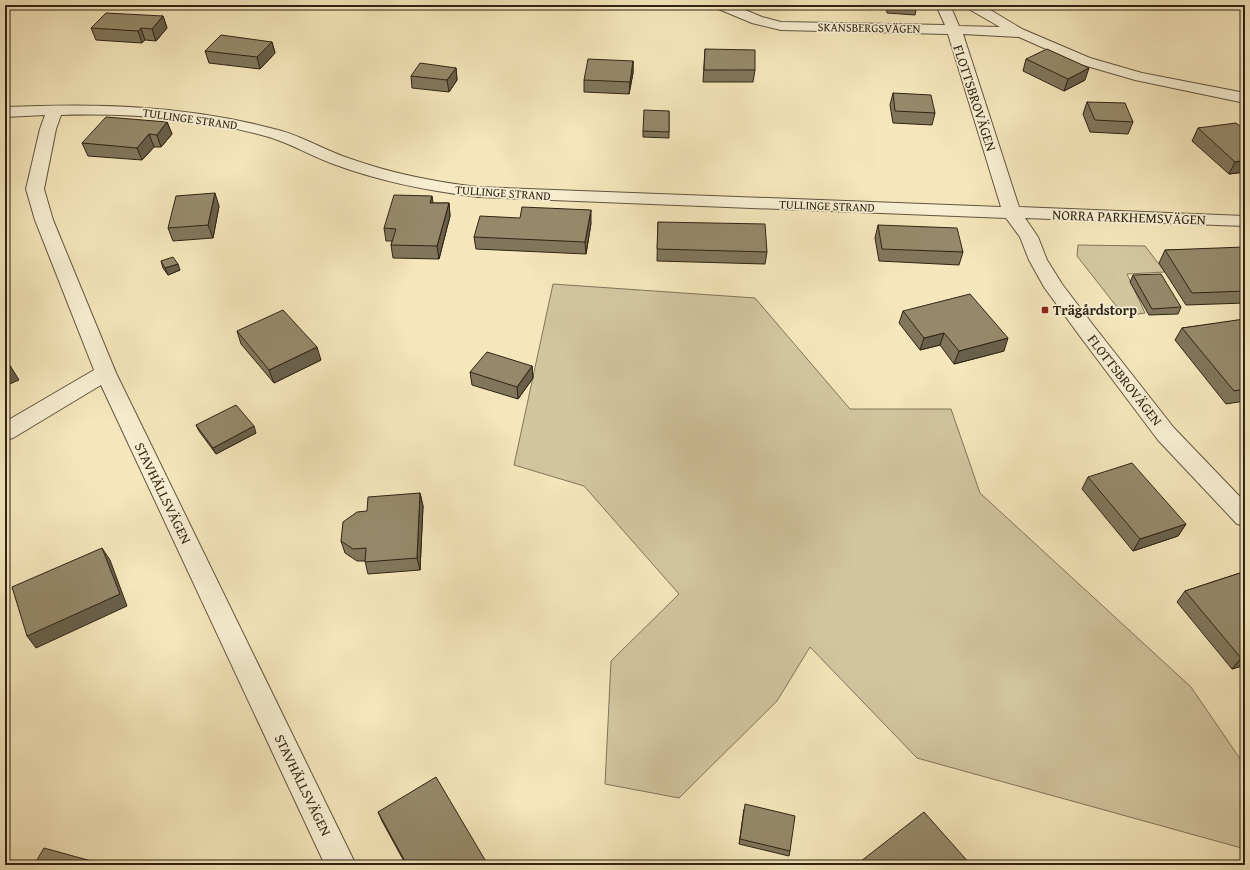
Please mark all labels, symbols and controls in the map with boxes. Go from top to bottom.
street label: SKANSBERGSVÄGEN [817,18,921,37]
street label: FLOTTSBROVÄGEN [948,42,1002,154]
street label: TULLINGE STRAND [142,103,239,134]
street label: TULLINGE STRAND [455,181,551,204]
street label: TULLINGE STRAND [779,195,875,216]
street label: NORRA PARKHEMSVÄGEN [1052,204,1206,230]
place label: Trägårdstorp [1053,300,1137,320]
marker: Trägårdstorp [1040,305,1050,315]
street label: FLOTTSBROVÄGEN [1083,330,1167,430]
street label: STAVHÄLLSVÄGEN [130,439,196,547]
street label: STAVHÄLLSVÄGEN [270,731,336,839]

